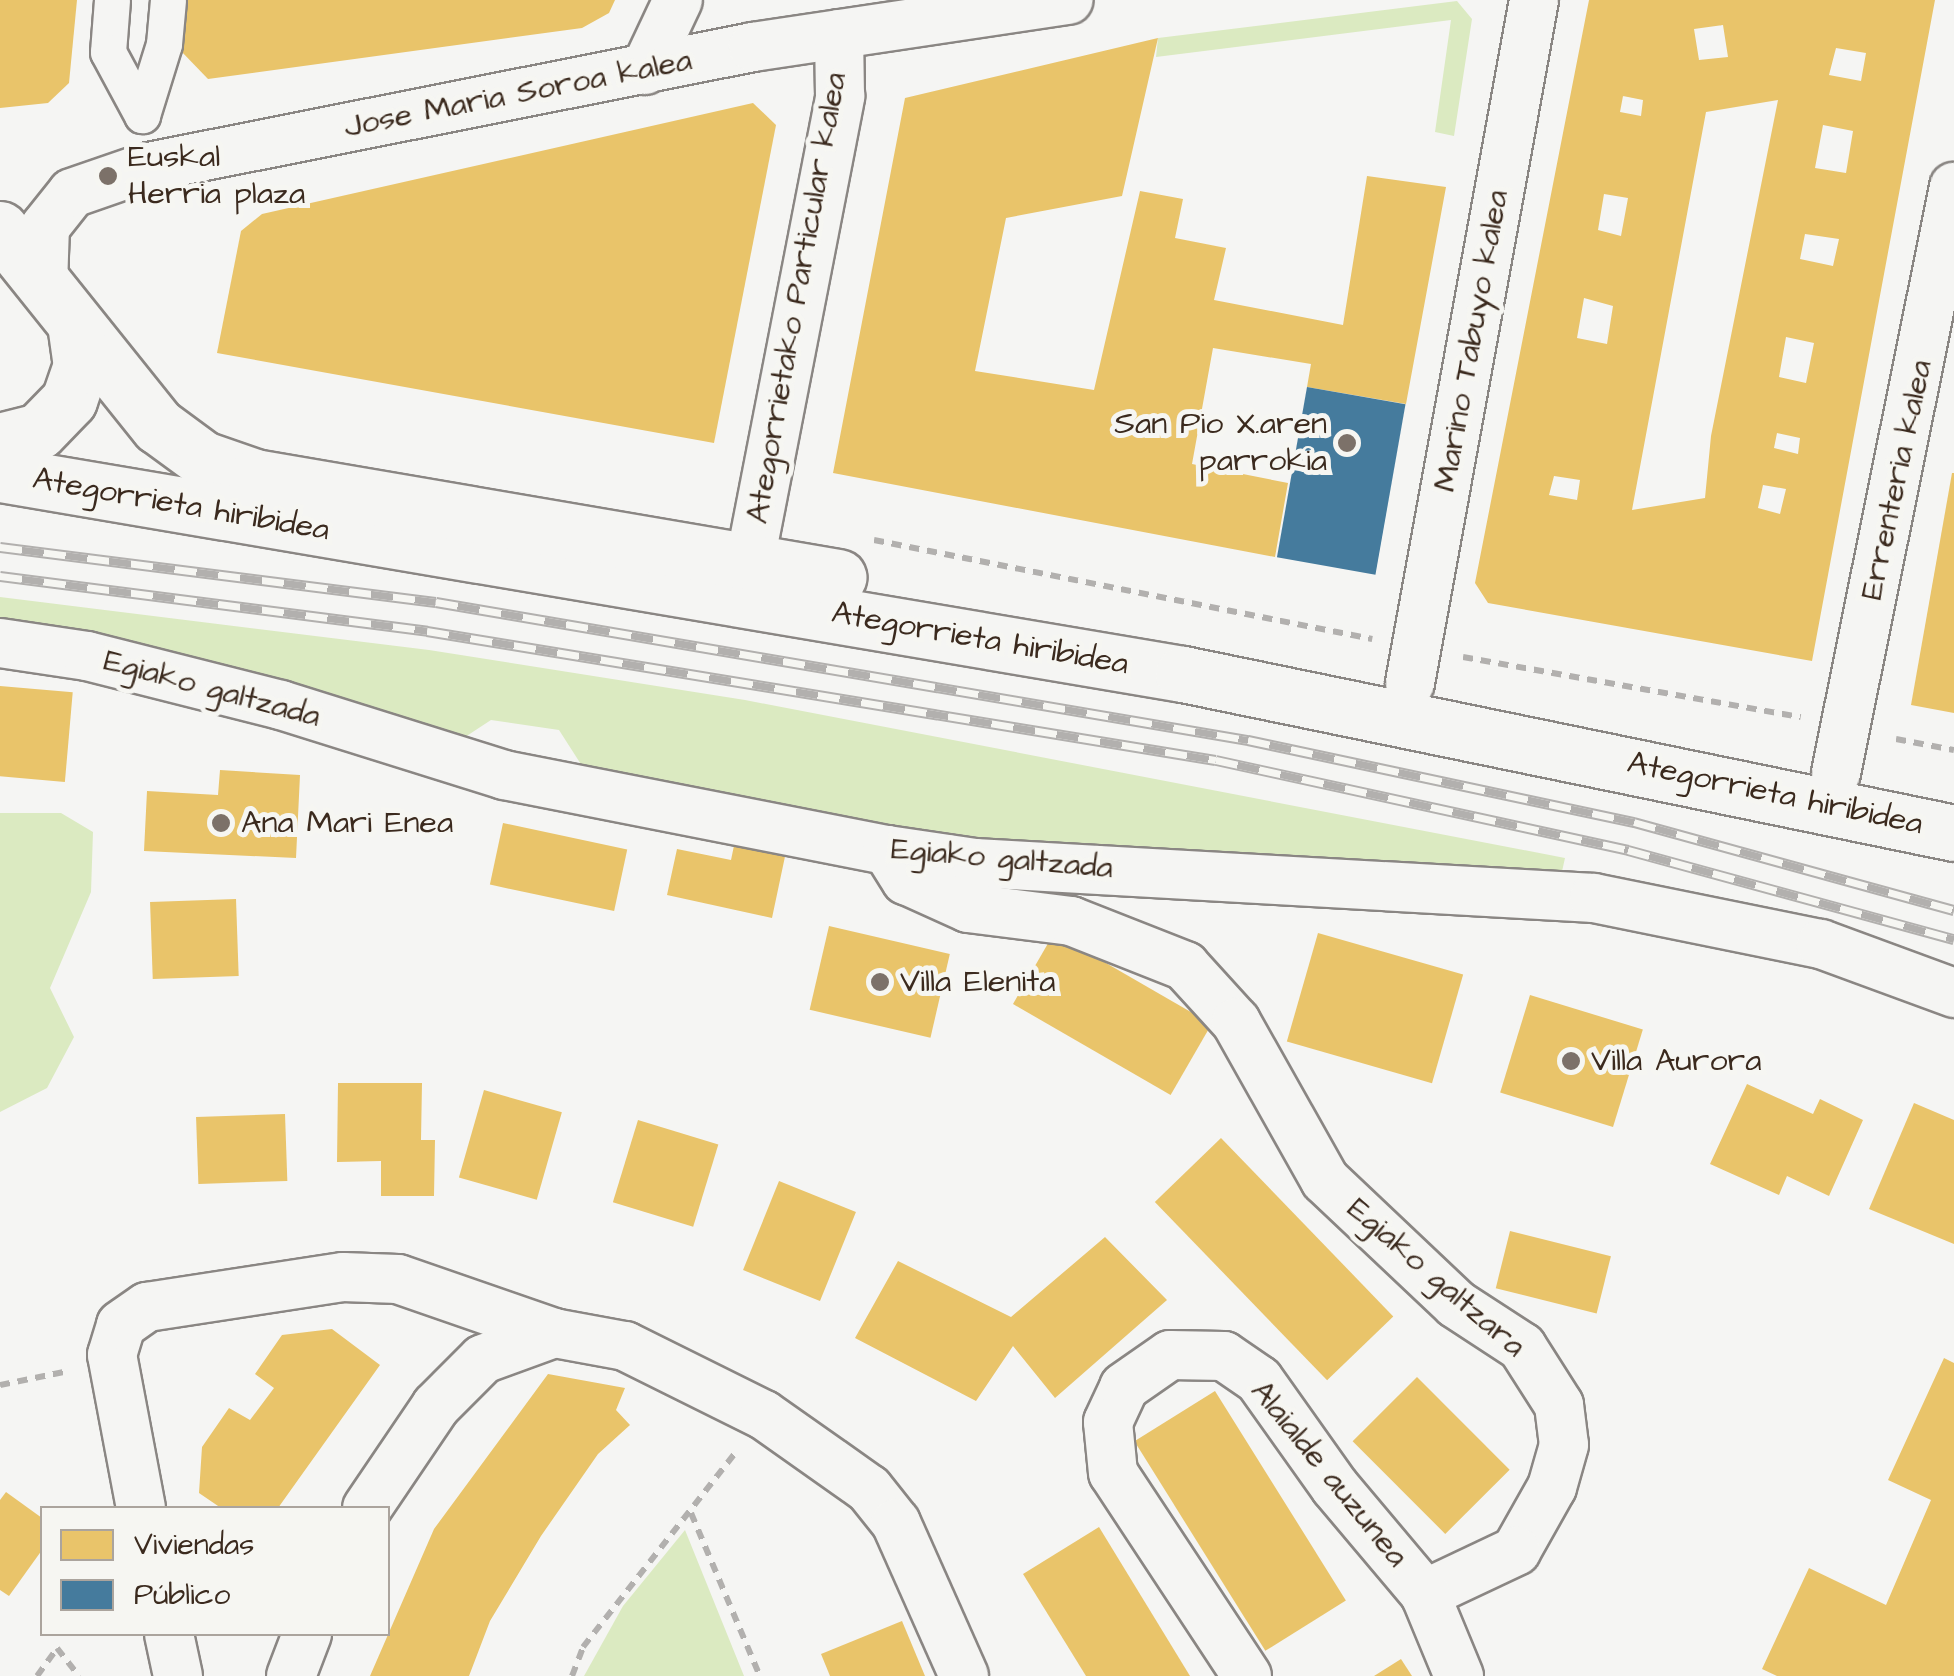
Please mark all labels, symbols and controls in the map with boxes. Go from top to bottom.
street label: Jose Maria Soroa kalea [341,41,695,147]
street label: Ategorrietako Particular kalea [738,69,856,527]
place label: Euskal Herria plaza [128,139,305,214]
marker: Euskal Herria plaza [97,165,119,187]
street label: Marino Tabuyo kalea [1427,187,1517,495]
street label: Errenteria kalea [1853,357,1941,603]
place label: San Pio X.aren parrokia [1114,406,1327,481]
marker: San Pio X.aren parrokia [1336,432,1358,454]
street label: Ategorrieta hiribidea [30,460,332,550]
street label: Ategorrieta hiribidea [829,594,1131,684]
street label: Egiako galtzada [100,642,324,736]
street label: Ategorrieta hiribidea [1624,744,1926,844]
place label: Ana Mari Enea [241,804,453,842]
marker: Ana Mari Enea [210,812,232,834]
street label: Egiako galtzada [889,830,1115,888]
place label: Villa Elenita [900,963,1055,1001]
marker: Villa Elenita [869,971,891,993]
place label: Villa Aurora [1591,1042,1761,1080]
marker: Villa Aurora [1560,1050,1582,1072]
street label: Egiako galtzara [1339,1190,1533,1366]
street label: Alaialde auzunea [1242,1373,1416,1575]
legend [40,1506,390,1636]
text: Viviendas [134,1524,254,1566]
text: Público [134,1574,230,1616]

